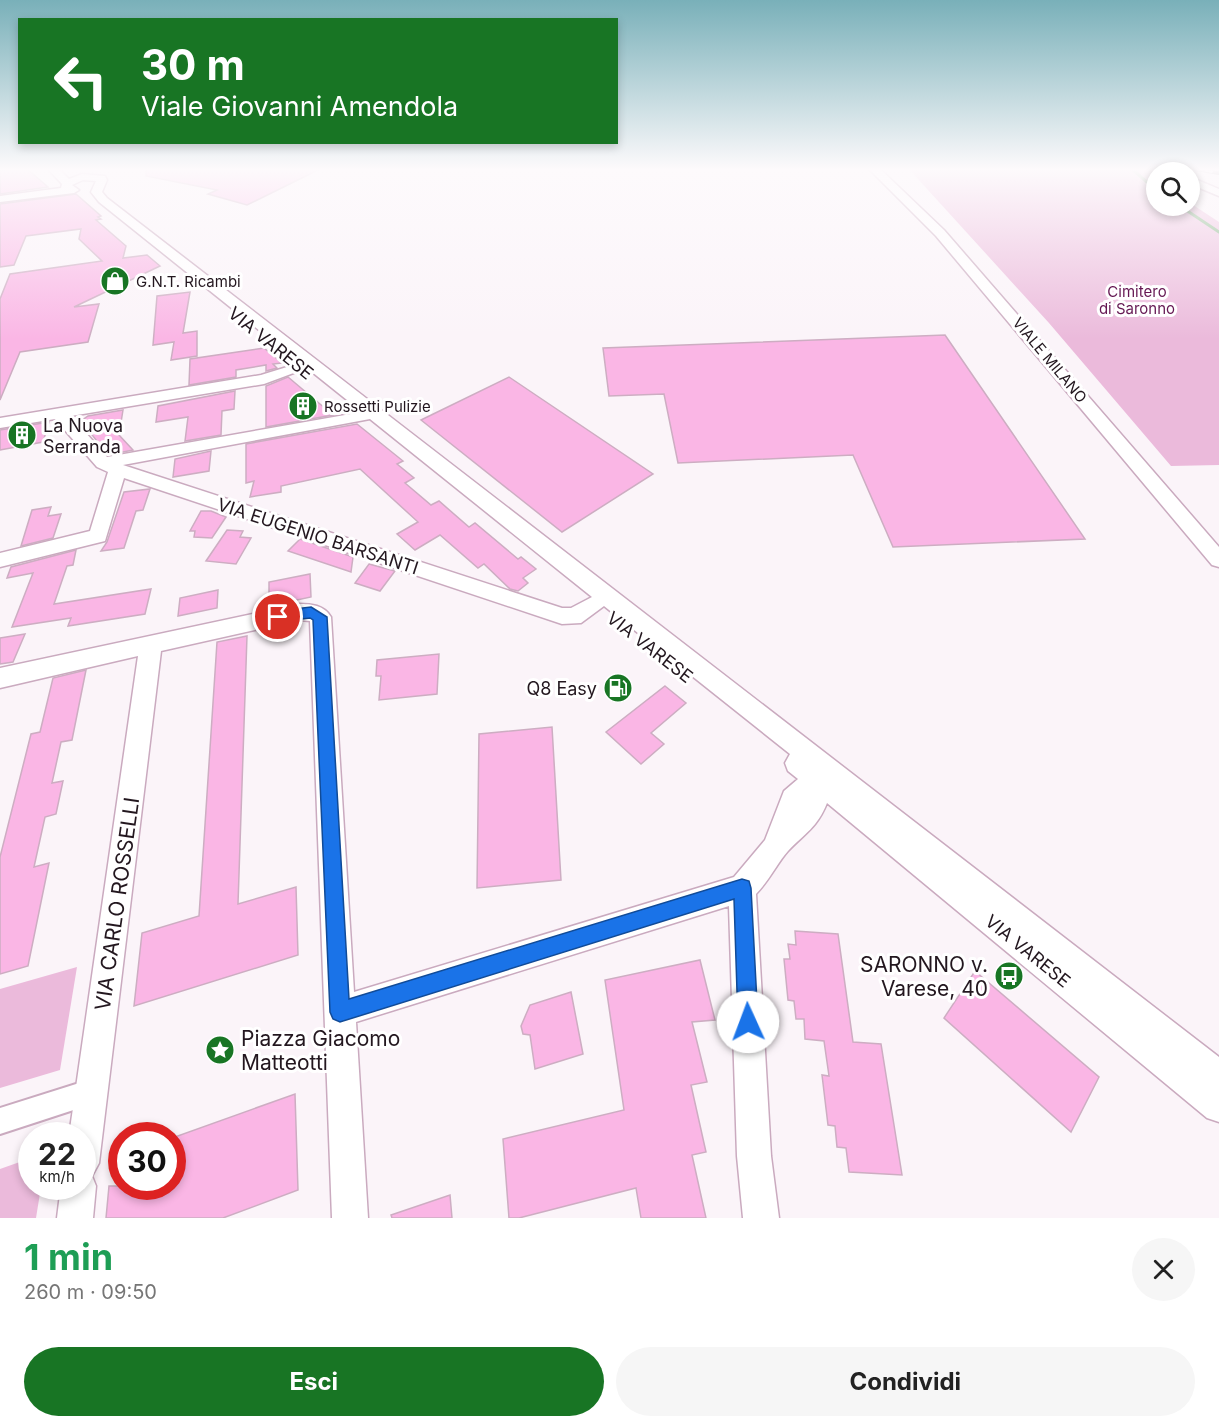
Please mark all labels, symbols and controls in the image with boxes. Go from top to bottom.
text: 30 m [141,39,245,90]
icon: left [42,42,120,120]
text: Viale Giovanni Amendola [141,90,458,123]
map controls [1146,162,1200,216]
button: search [1146,162,1200,216]
shop icon: G.N.T. Ricambi [99,265,131,297]
place label: G.N.T. Ricambi [136,272,241,291]
park label: Cimitero di Saronno [1099,282,1175,318]
street label: VIA VARESE [224,302,318,384]
street label: VIALE MILANO [1009,313,1091,407]
building icon: Rossetti Pulizie [287,390,319,422]
place label: Rossetti Pulizie [324,397,431,416]
place label: La Nuova Serranda [43,415,123,457]
building icon: La Nuova Serranda [6,419,38,451]
street label: VIA EUGENIO BARSANTI [215,494,421,578]
pin [252,591,303,642]
icon: arrive [261,600,294,633]
street label: VIA VARESE [603,607,697,687]
fuel station icon: Q8 Easy [602,672,634,704]
place label: Q8 Easy [526,678,597,699]
street label: VIA CARLO ROSSELLI [90,796,144,1012]
street label: VIA VARESE [981,910,1075,992]
place label: SARONNO v. Varese, 40 [860,952,988,1001]
bus stop icon: SARONNO v. Varese, 40 [993,960,1025,992]
position arrow [716,990,780,1054]
place label: Piazza Giacomo Matteotti [241,1026,400,1075]
place icon: Piazza Giacomo Matteotti [204,1034,236,1066]
speed limit sign: 30 [108,1122,186,1200]
text: 22 [38,1136,76,1172]
text: km/h [39,1167,75,1186]
text: 1 min [24,1235,113,1279]
button: close [1132,1238,1195,1301]
text: 260 m · 09:50 [24,1280,157,1304]
button: Esci [24,1347,604,1416]
button: Condividi [616,1347,1195,1416]

